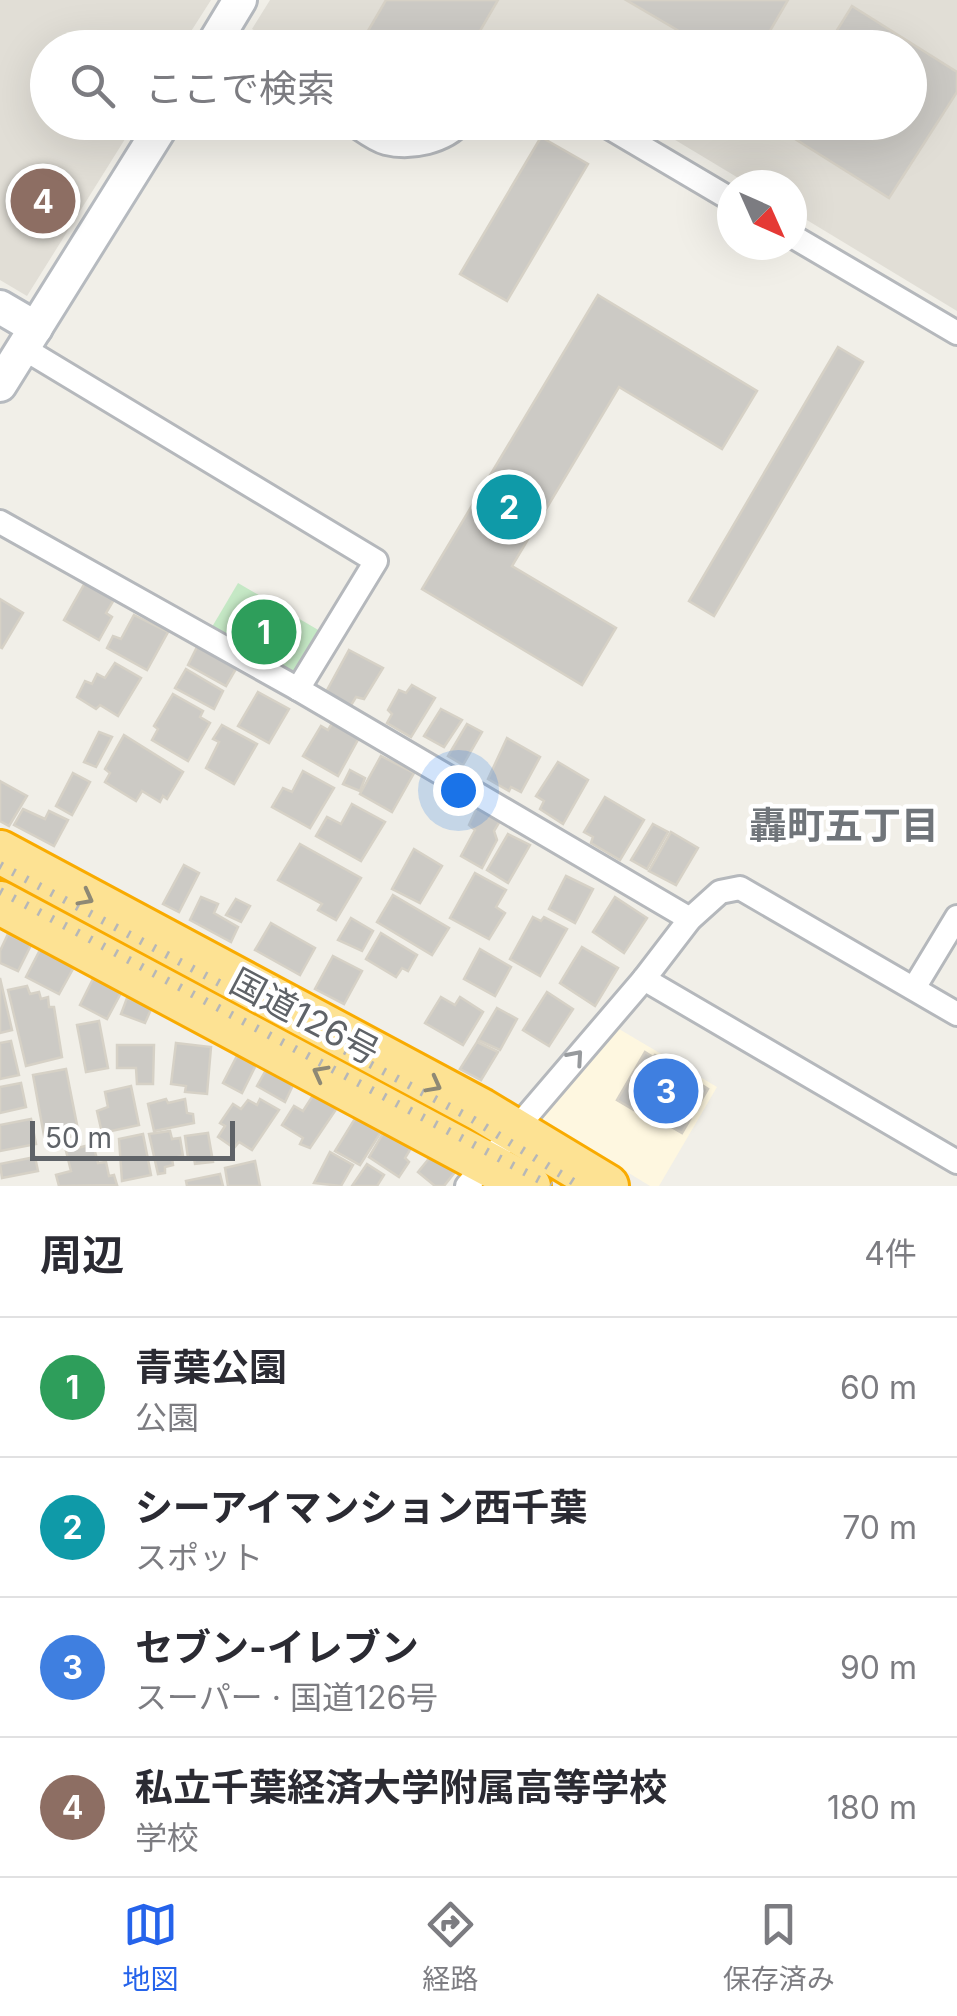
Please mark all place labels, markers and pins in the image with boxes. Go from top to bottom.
pin: 4 [10,164,76,238]
pin: 2 [476,470,542,544]
pin: 1 [232,594,296,670]
pin: 3 [634,1054,698,1128]

